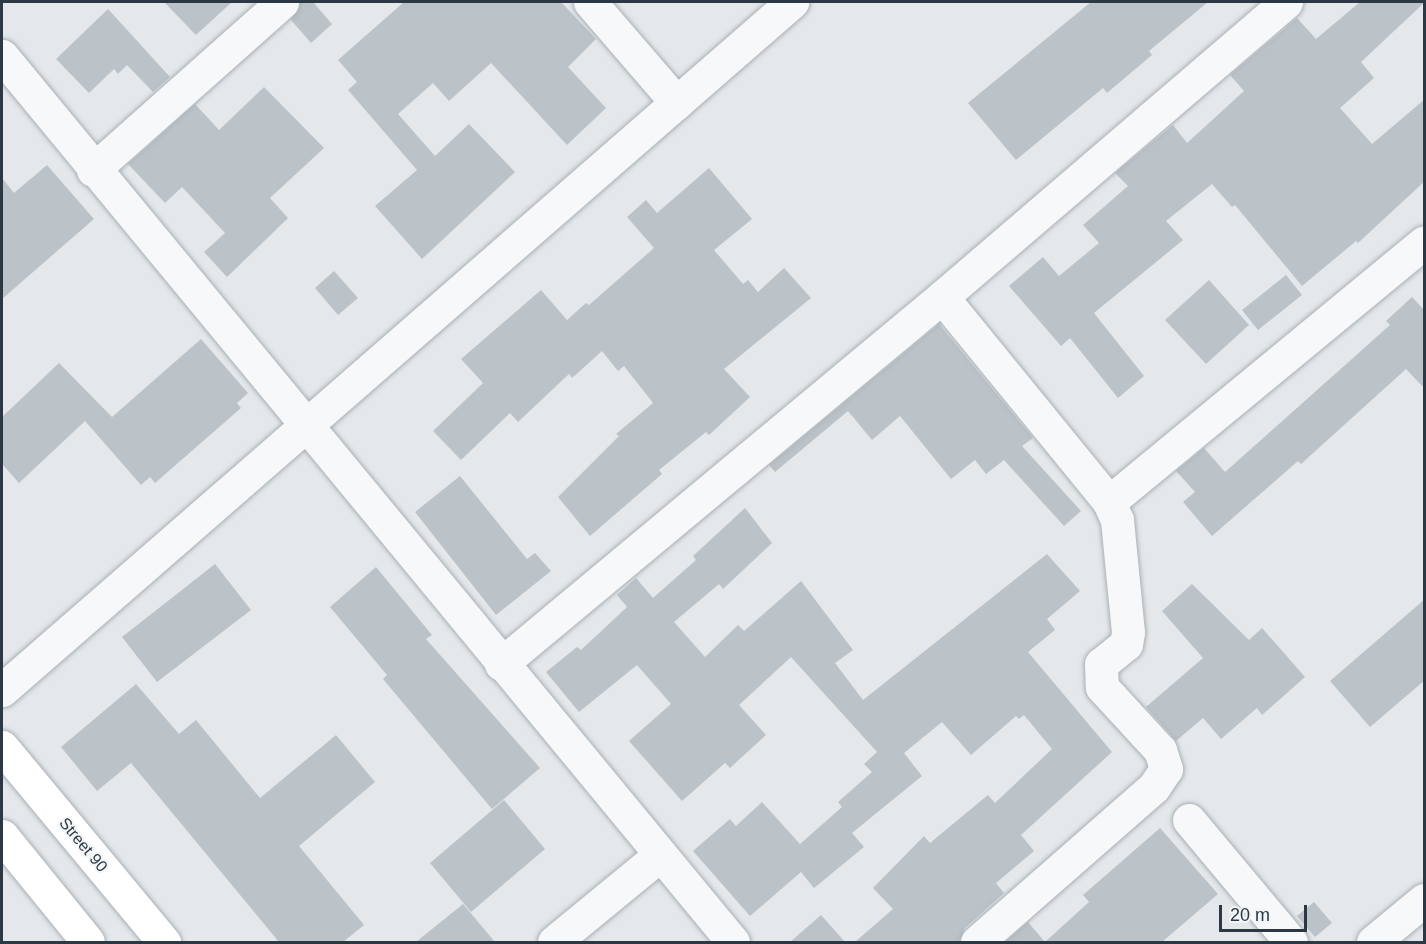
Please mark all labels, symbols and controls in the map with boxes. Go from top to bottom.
street label: Street 90 [55,814,111,876]
scale bar [1222,893,1310,931]
text: 20 m [1230,905,1270,925]

